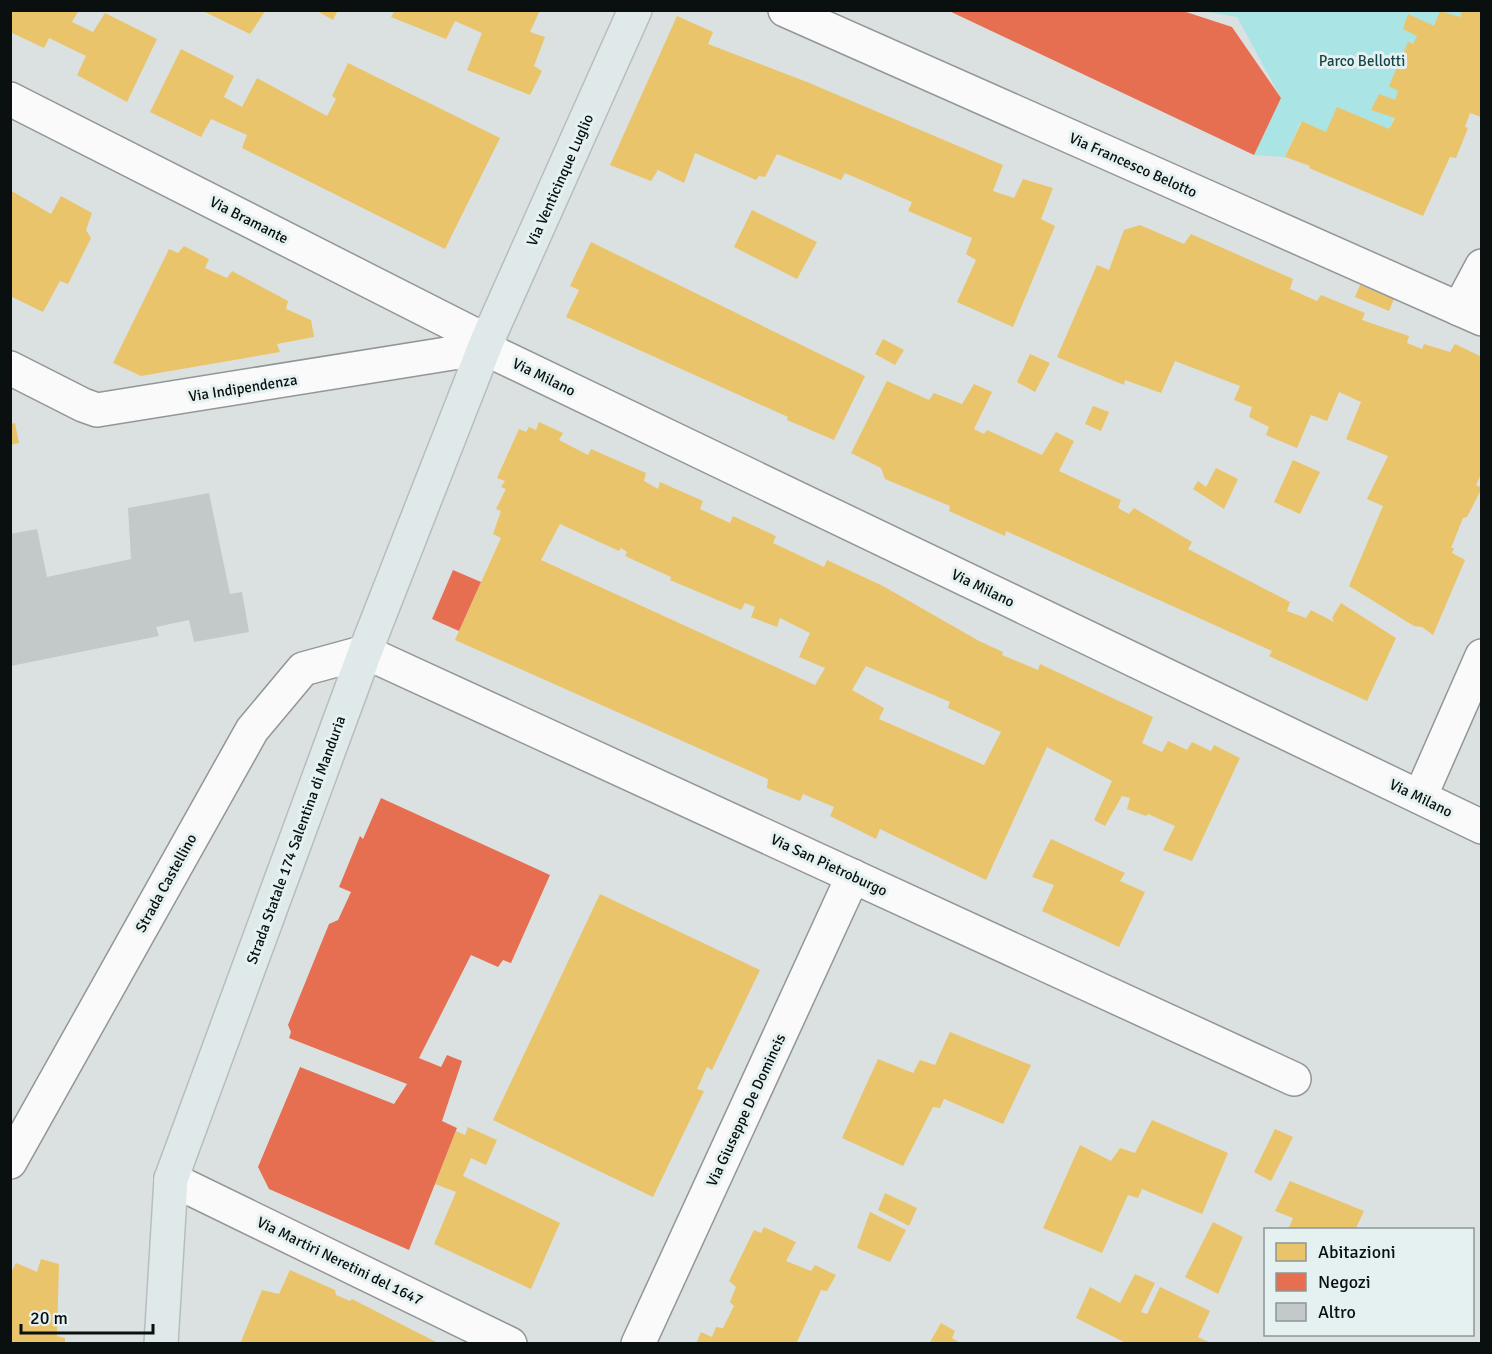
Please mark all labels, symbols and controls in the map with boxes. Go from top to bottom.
park label: Parco Bellotti [1319,52,1405,70]
street label: Via Venticinque Luglio [523,111,597,249]
street label: Via Francesco Belotto [1066,129,1200,201]
street label: Via Bramante [207,192,291,248]
street label: Via Milano [510,354,579,400]
street label: Via Indipendenza [187,371,299,405]
street label: Via Milano [949,565,1018,611]
street label: Strada Statale 174 Salentina di Manduria [243,713,349,967]
street label: Via Milano [1387,775,1456,821]
street label: Strada Castellino [132,830,201,935]
street label: Via San Pietroburgo [768,830,890,900]
street label: Via Giuseppe De Domincis [703,1030,789,1189]
street label: Via Martiri Neretini del 1647 [254,1213,426,1309]
legend [1264,1228,1474,1336]
text: Abitazioni [1318,1241,1396,1263]
text: Negozi [1318,1271,1371,1293]
scale bar [21,1297,153,1335]
text: Altro [1318,1301,1356,1323]
text: 20 m [30,1307,68,1329]

